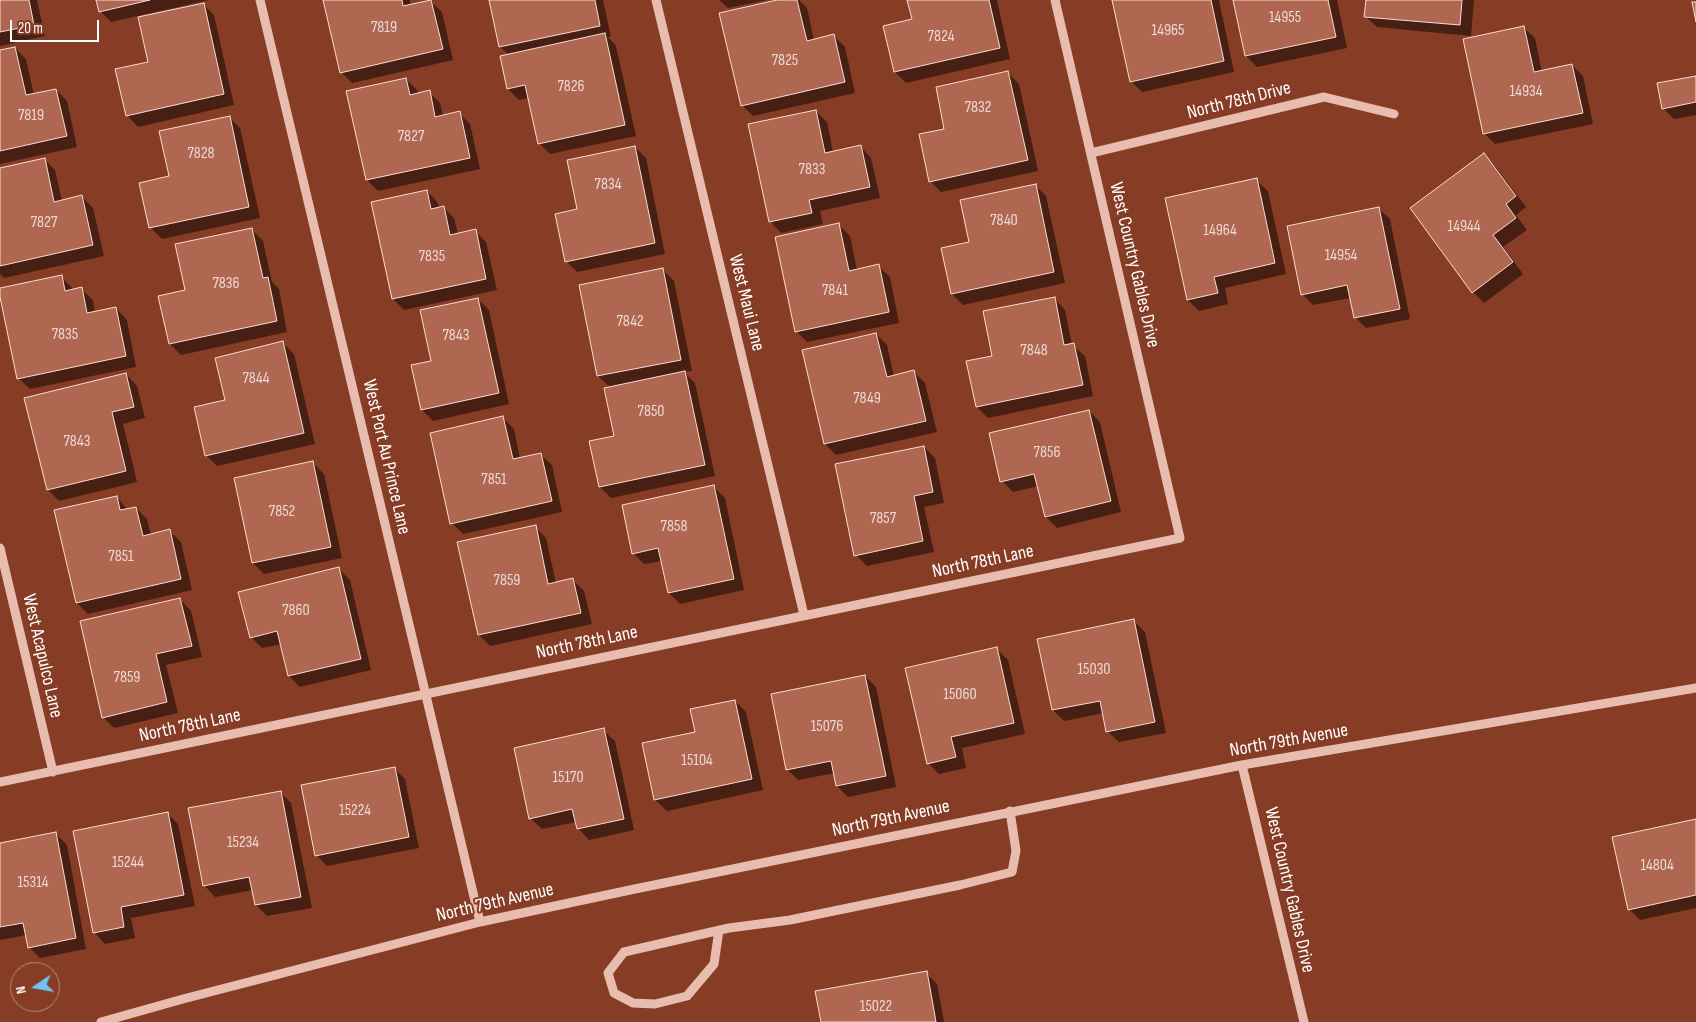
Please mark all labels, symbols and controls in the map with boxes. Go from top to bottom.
house number: 14955 [1269,8,1301,28]
scale bar [12,10,101,42]
house number: 7819 [371,18,397,38]
text: 20 m [18,19,43,38]
house number: 14965 [1152,21,1184,41]
house number: 7824 [928,27,954,47]
house number: 7825 [772,51,798,71]
house number: 7826 [557,77,585,97]
street label: North 78th Drive [1185,77,1293,125]
house number: 14934 [1510,82,1542,102]
house number: 7832 [965,98,991,118]
house number: 7819 [18,106,44,126]
house number: 7827 [398,127,424,147]
house number: 7828 [187,144,215,164]
house number: 7833 [799,160,825,180]
house number: 7834 [595,175,621,195]
street label: West Country Gables Drive [1104,180,1164,350]
house number: 7840 [990,211,1018,231]
house number: 7827 [31,213,57,233]
house number: 14944 [1448,217,1480,237]
house number: 14964 [1203,221,1237,241]
house number: 14954 [1325,246,1357,266]
house number: 7835 [419,247,445,267]
street label: West Maui Lane [723,252,769,354]
house number: 7836 [212,274,240,294]
house number: 7841 [822,281,848,301]
house number: 7842 [616,312,644,332]
house number: 7835 [52,325,78,345]
house number: 7843 [442,326,470,346]
house number: 7848 [1020,341,1048,361]
house number: 7844 [242,369,270,389]
street label: West Port Au Prince Lane [357,377,415,537]
house number: 7849 [853,389,881,409]
house number: 7850 [638,402,664,422]
house number: 7843 [63,432,91,452]
house number: 7856 [1034,443,1060,463]
house number: 7851 [481,470,507,490]
house number: 7852 [269,502,295,522]
house number: 7857 [870,509,896,529]
house number: 7858 [661,517,687,537]
street label: North 78th Lane [930,540,1036,584]
house number: 7851 [108,547,134,567]
house number: 7859 [494,571,520,591]
street label: West Acapulco Lane [17,592,67,720]
house number: 7860 [282,601,310,621]
street label: North 78th Lane [534,621,640,665]
house number: 15030 [1078,660,1110,680]
house number: 7859 [114,668,140,688]
house number: 15060 [943,685,977,705]
street label: North 78th Lane [137,704,243,748]
house number: 15076 [811,717,843,737]
street label: North 79th Avenue [1228,719,1350,763]
house number: 15104 [681,751,713,771]
house number: 15170 [552,768,584,788]
street label: North 79th Avenue [830,795,952,843]
house number: 15224 [339,801,371,821]
street label: West Country Gables Drive [1259,805,1319,975]
house number: 15234 [227,833,259,853]
house number: 15244 [112,853,144,873]
house number: 14804 [1640,856,1674,876]
house number: 15314 [17,873,49,893]
street label: North 79th Avenue [434,878,556,928]
north arrow [10,962,60,1012]
text: N [12,985,30,995]
house number: 15022 [860,997,892,1017]

